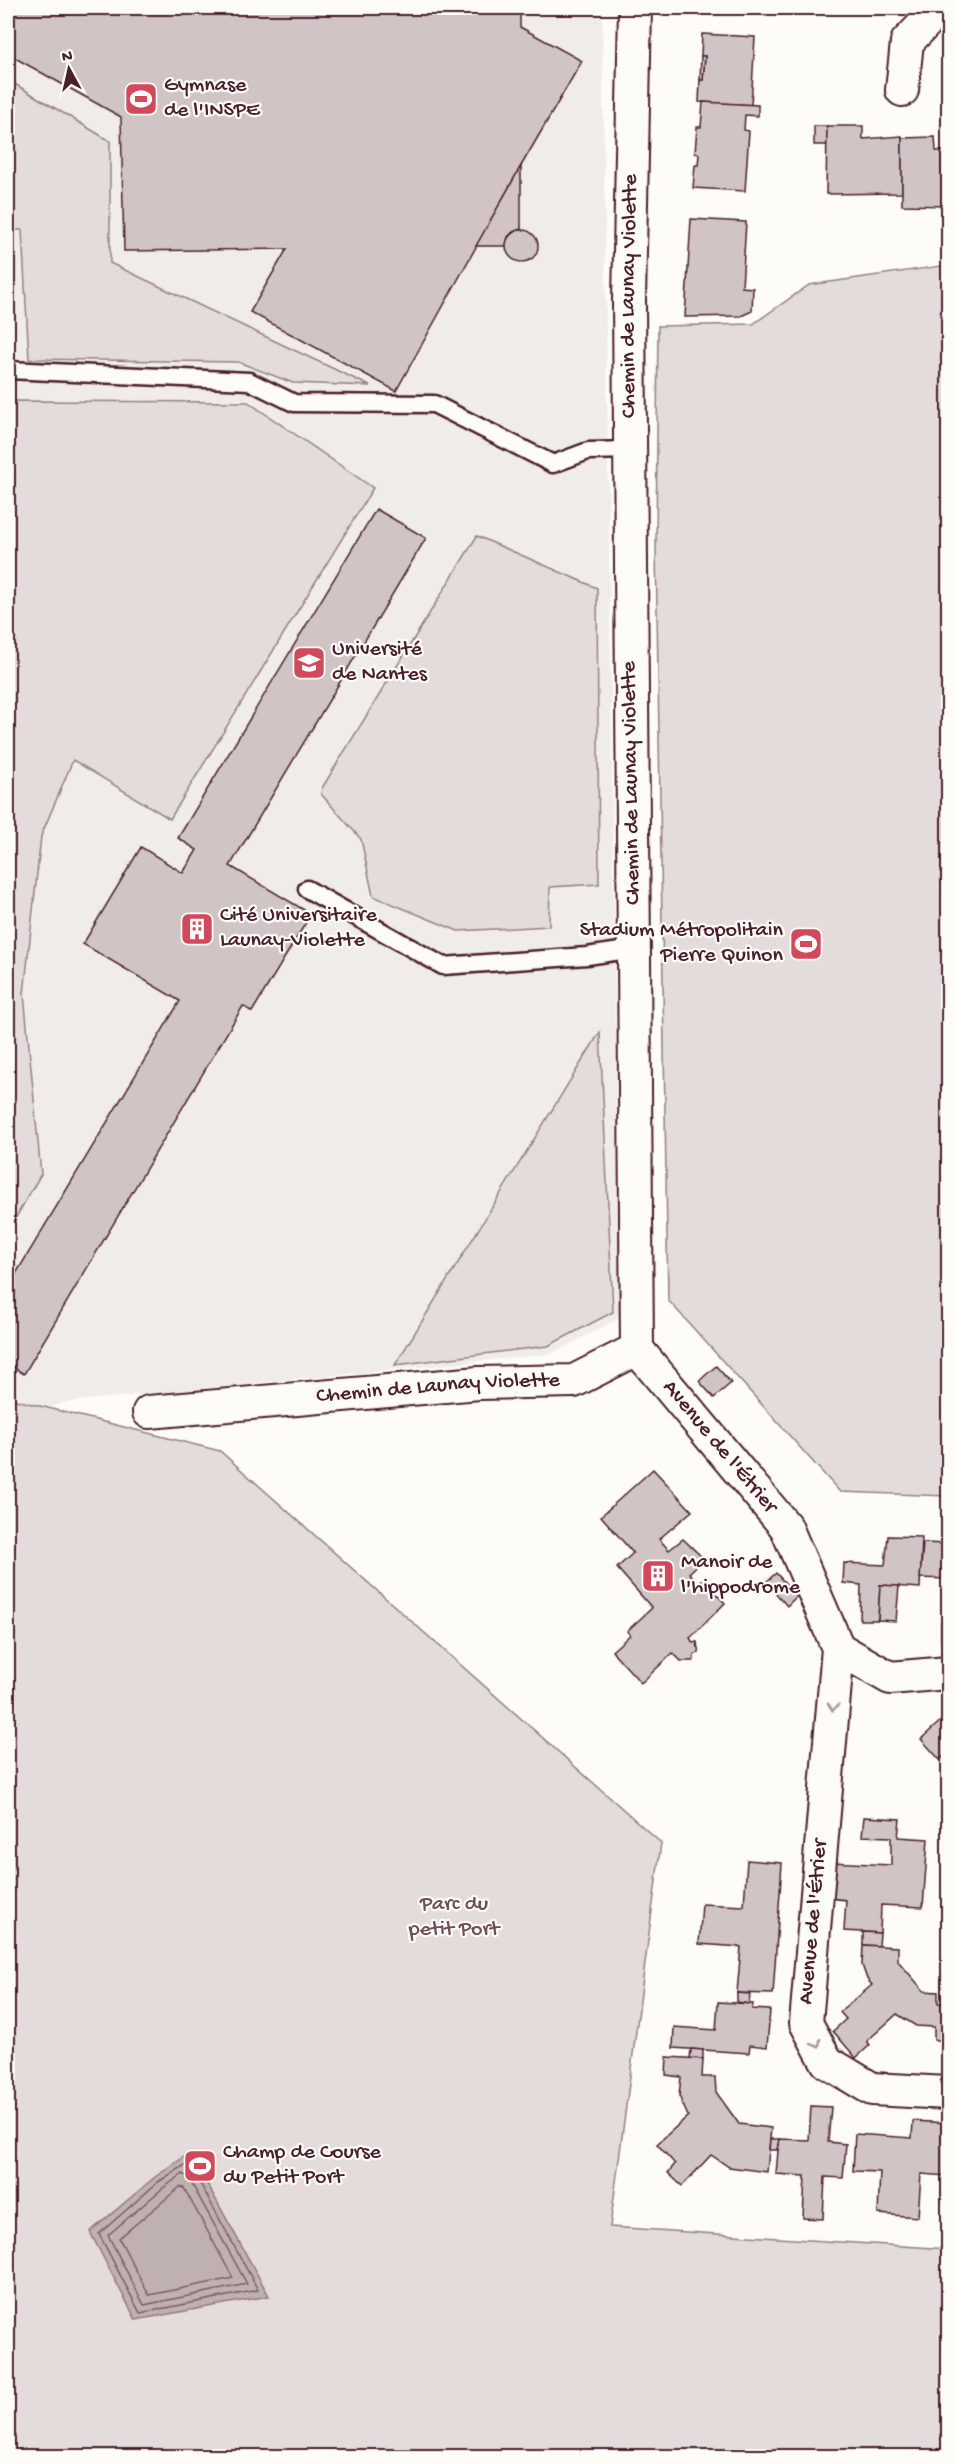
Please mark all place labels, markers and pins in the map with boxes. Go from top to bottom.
place label: Gymnase de l'INSPE [164,73,261,124]
sports icon: Gymnase de l'INSPE [123,81,159,117]
place label: Université de Nantes [332,637,428,688]
school or university icon: Université de Nantes [291,645,327,681]
place label: Cité Universitaire Launay-Violette [220,903,378,954]
building icon: Cité Universitaire Launay-Violette [179,911,215,947]
place label: Stadium Métropolitain Pierre Quinon [580,918,784,969]
sports icon: Stadium Métropolitain Pierre Quinon [788,926,824,962]
place label: Manoir de l'hippodrome [681,1550,801,1601]
building icon: Manoir de l'hippodrome [640,1558,676,1594]
place label: Champ de Course du Petit Port [223,2140,382,2191]
sports icon: Champ de Course du Petit Port [182,2148,218,2184]

